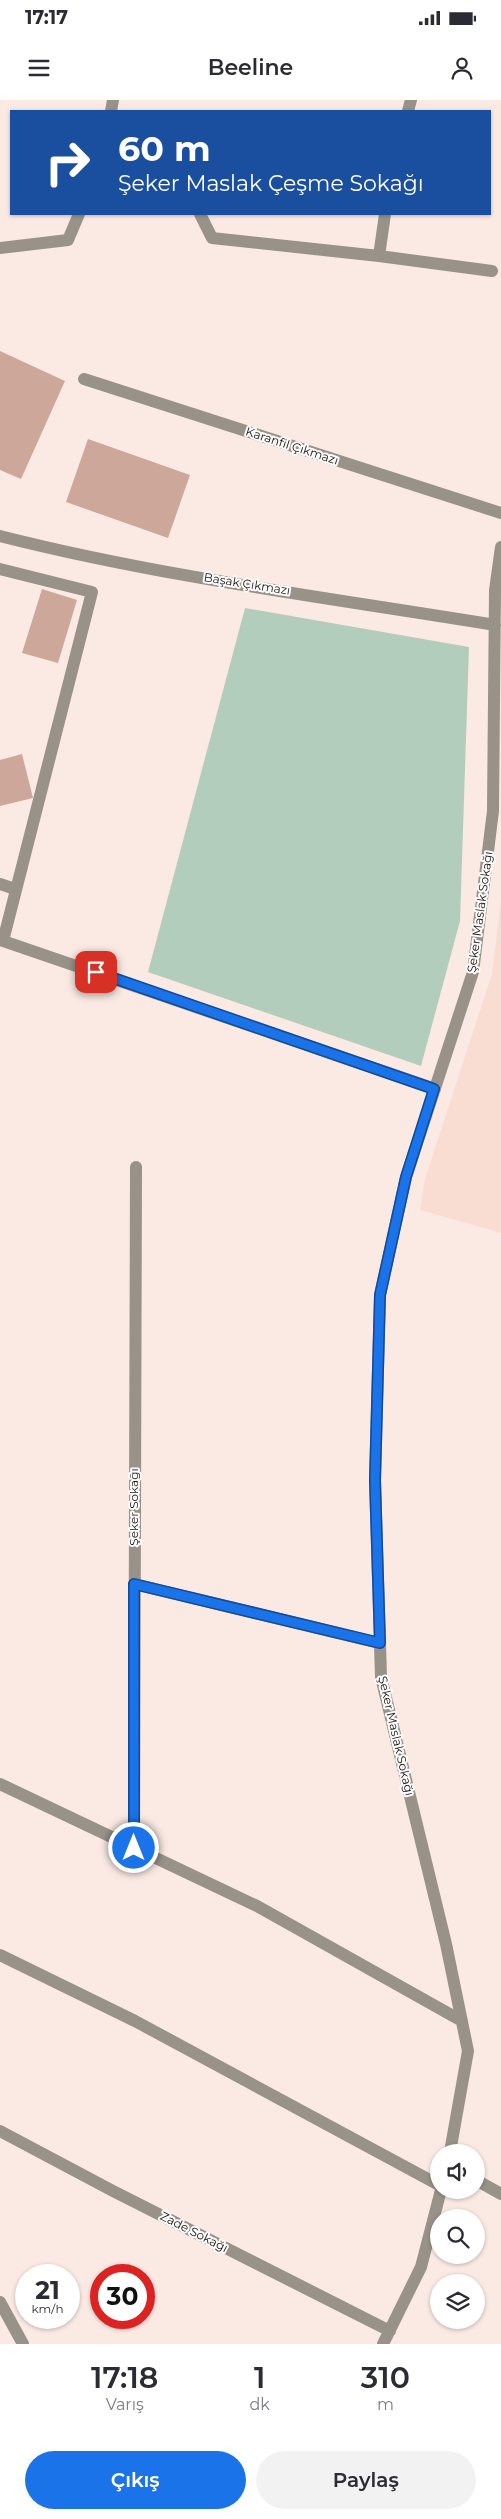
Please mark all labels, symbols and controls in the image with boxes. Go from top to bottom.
text: 17:17 [25,6,68,29]
icon: menu [25,54,53,82]
text: Beeline [208,54,293,81]
icon: person [448,54,476,82]
text: 60 m [118,127,211,170]
icon: right [35,130,100,195]
text: Şeker Maslak Çeşme Sokağı [118,170,424,197]
street label: Karanfil Çıkmazı [244,423,340,468]
street label: Başak Çıkmazı [203,569,291,598]
street label: Şeker Maslak Sokağı [464,850,495,974]
pin [75,951,117,993]
icon: arrive [82,958,110,986]
street label: Şeker Sokağı [126,1468,141,1546]
street label: Şeker Maslak Sokağı [375,1675,418,1797]
position arrow [107,1821,159,1873]
map controls [430,2144,485,2329]
button: sound [430,2144,485,2199]
street label: Zade Sokağı [158,2208,231,2255]
button: search [430,2209,485,2264]
speed limit sign: 30 [90,2264,155,2329]
button: layers [430,2274,485,2329]
text: 21 [35,2275,60,2305]
text: km/h [31,2301,64,2316]
text: 17:18 [91,2359,158,2396]
text: 1 [254,2359,265,2396]
text: 310 [361,2359,410,2396]
text: Varış [106,2395,144,2414]
text: dk [249,2395,270,2414]
text: m [377,2395,394,2414]
button: Çıkış [25,2451,246,2509]
button: Paylaş [256,2451,476,2509]

